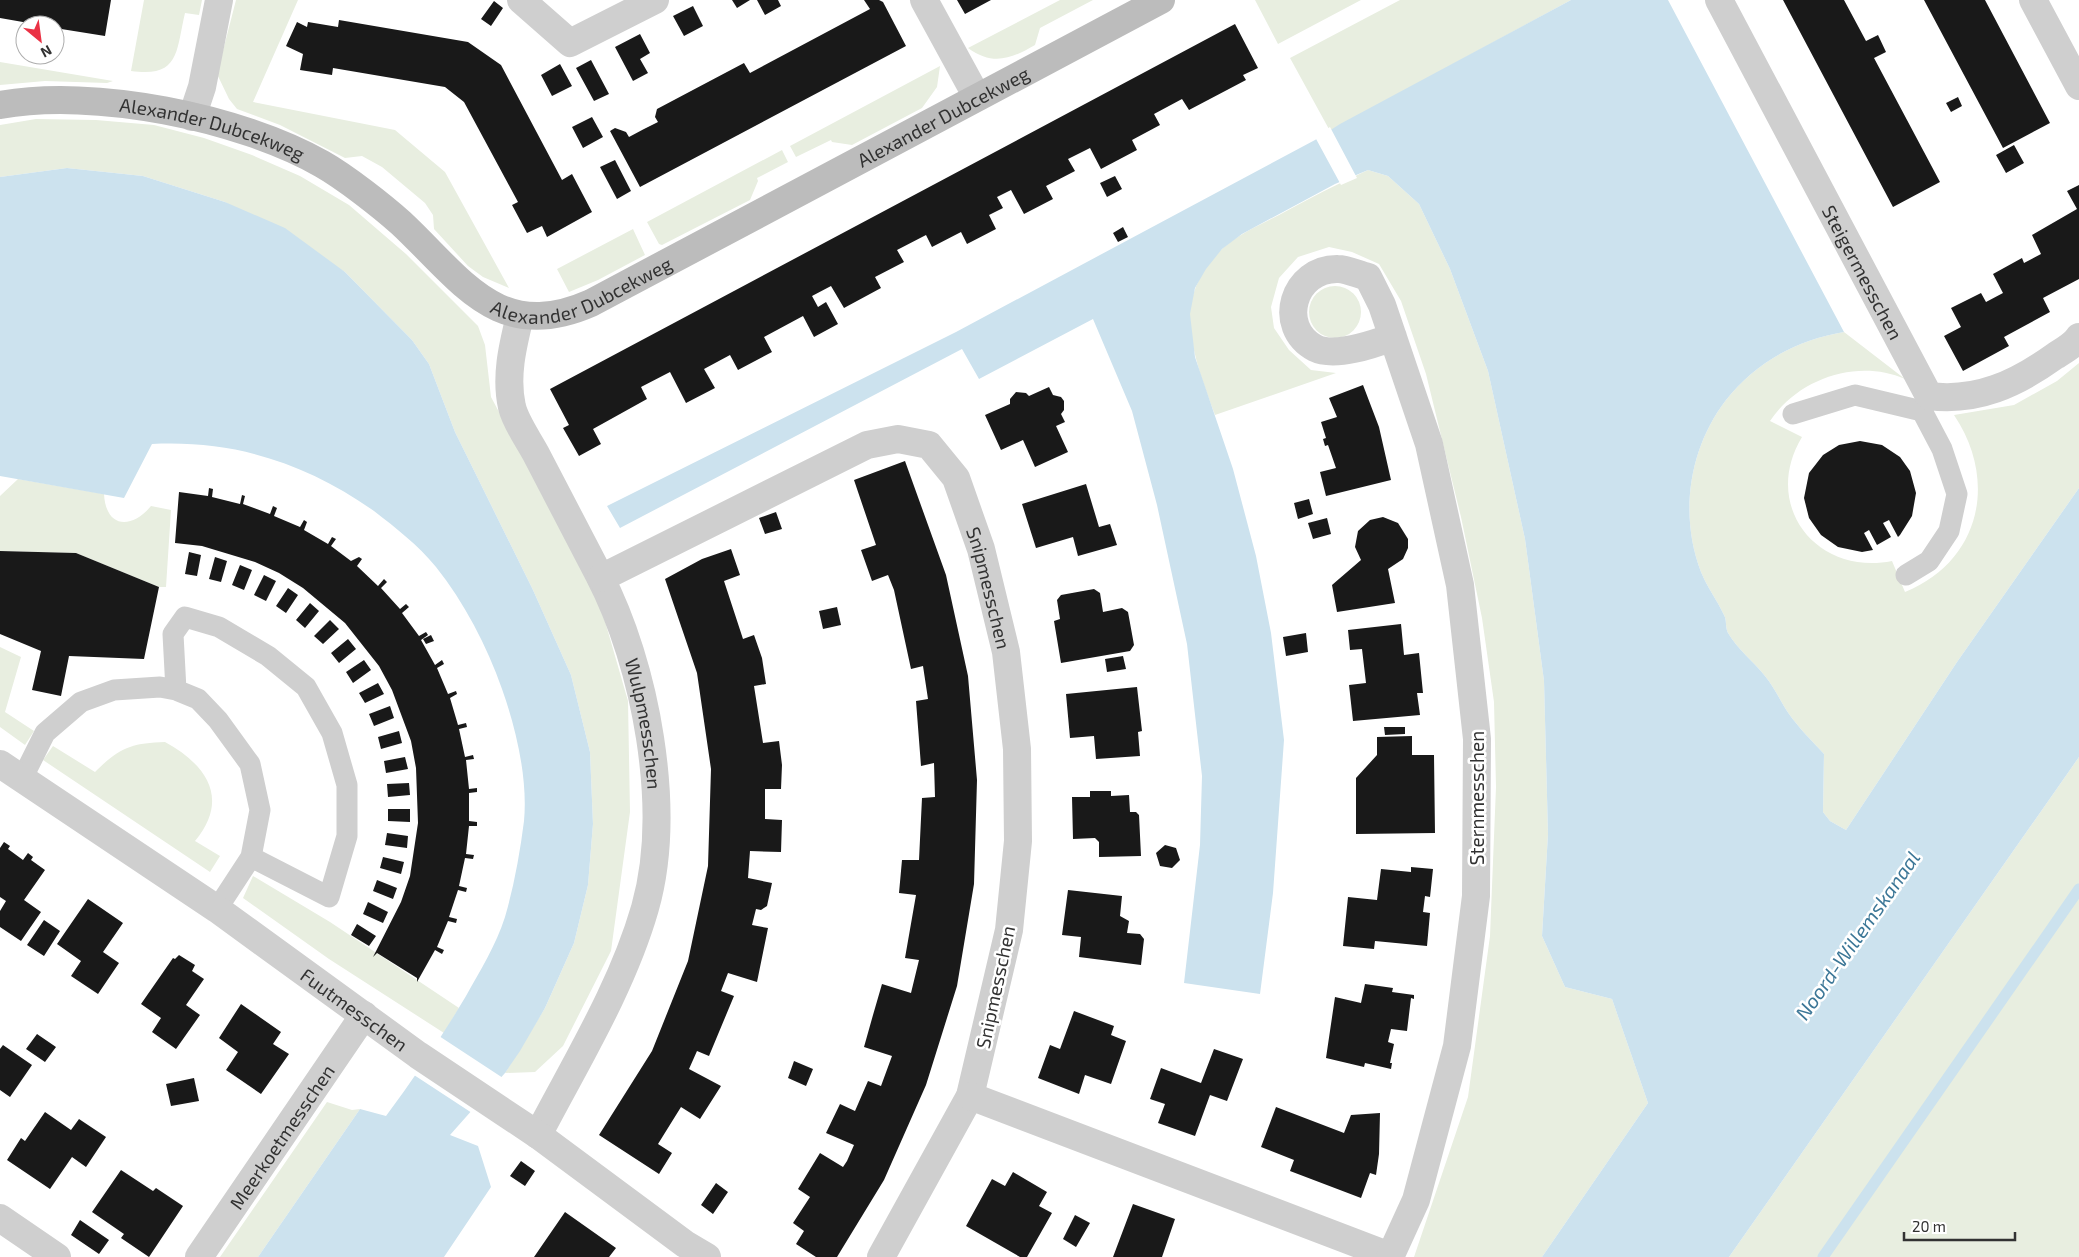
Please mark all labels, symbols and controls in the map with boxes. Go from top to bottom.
north arrow [15,15,65,65]
text: N [38,42,55,62]
street label: Alexander Dubcekweg [853,61,1033,171]
street label: Alexander Dubcekweg [118,92,309,165]
street label: Steigermesschen [1818,201,1908,343]
street label: Alexander Dubcekweg [488,251,676,328]
street label: Snipmesschen [962,523,1016,651]
street label: Wulpmesschen [621,655,667,790]
street label: Sternmesschen [1465,731,1488,865]
water label: Noord-Willemskanaal [1790,846,1924,1024]
street label: Snipmesschen [971,923,1019,1051]
street label: Fuutmesschen [297,962,413,1055]
street label: Meerkoetmesschen [224,1060,339,1213]
scale bar [1904,1210,2015,1242]
text: 20 m [1912,1217,1946,1235]

